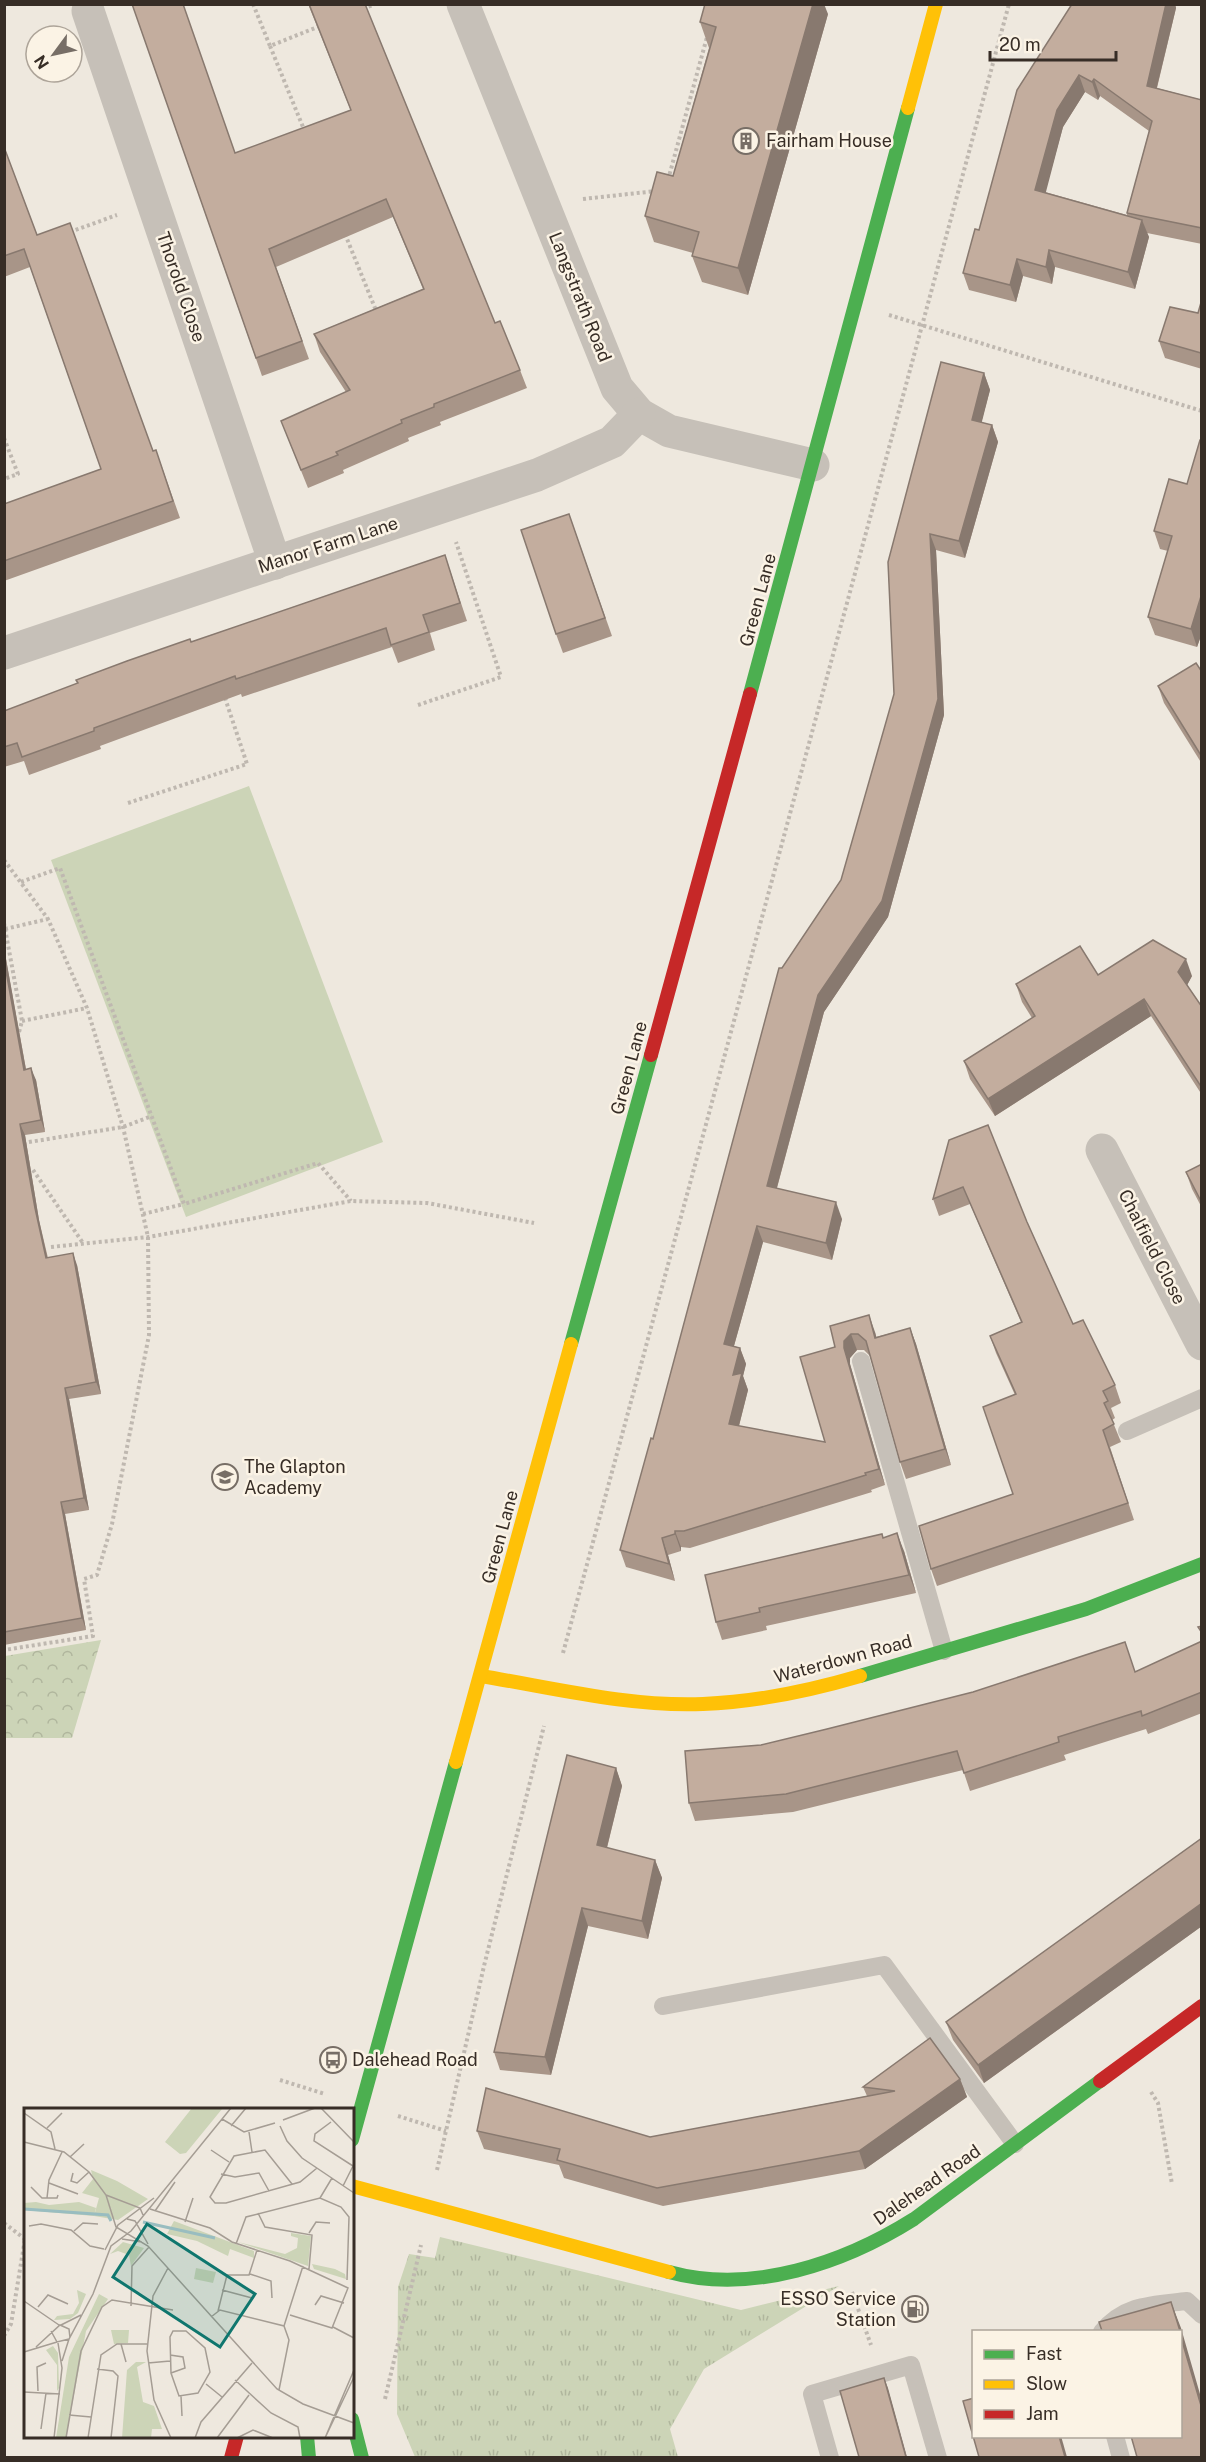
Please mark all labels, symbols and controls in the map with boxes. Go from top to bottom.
north arrow [24,24,84,84]
scale bar [990,24,1116,62]
text: 20 m [999,34,1041,55]
text: N [30,51,53,72]
building icon: Fairham House [731,126,761,156]
place label: Fairham House [766,130,892,151]
street label: Thorold Close [153,229,210,345]
street label: Langstrath Road [545,229,616,365]
street label: Manor Farm Lane [255,512,400,577]
street label: Green Lane [735,551,780,649]
street label: Green Lane [606,1019,651,1117]
street label: Chalfield Close [1114,1186,1190,1308]
place label: The Glapton Academy [244,1456,346,1498]
school or university icon: The Glapton Academy [210,1462,240,1492]
street label: Green Lane [477,1488,522,1586]
street label: Waterdown Road [772,1630,914,1687]
bus stop icon: Dalehead Road [318,2045,348,2075]
place label: Dalehead Road [352,2049,478,2070]
inset map [24,2108,354,2438]
street label: Dalehead Road [869,2140,984,2229]
place label: ESSO Service Station [780,2288,896,2330]
fuel station icon: ESSO Service Station [900,2294,930,2324]
legend [972,2330,1182,2438]
text: Fast [1026,2343,1062,2364]
text: Slow [1026,2373,1067,2394]
text: Jam [1026,2403,1059,2424]

